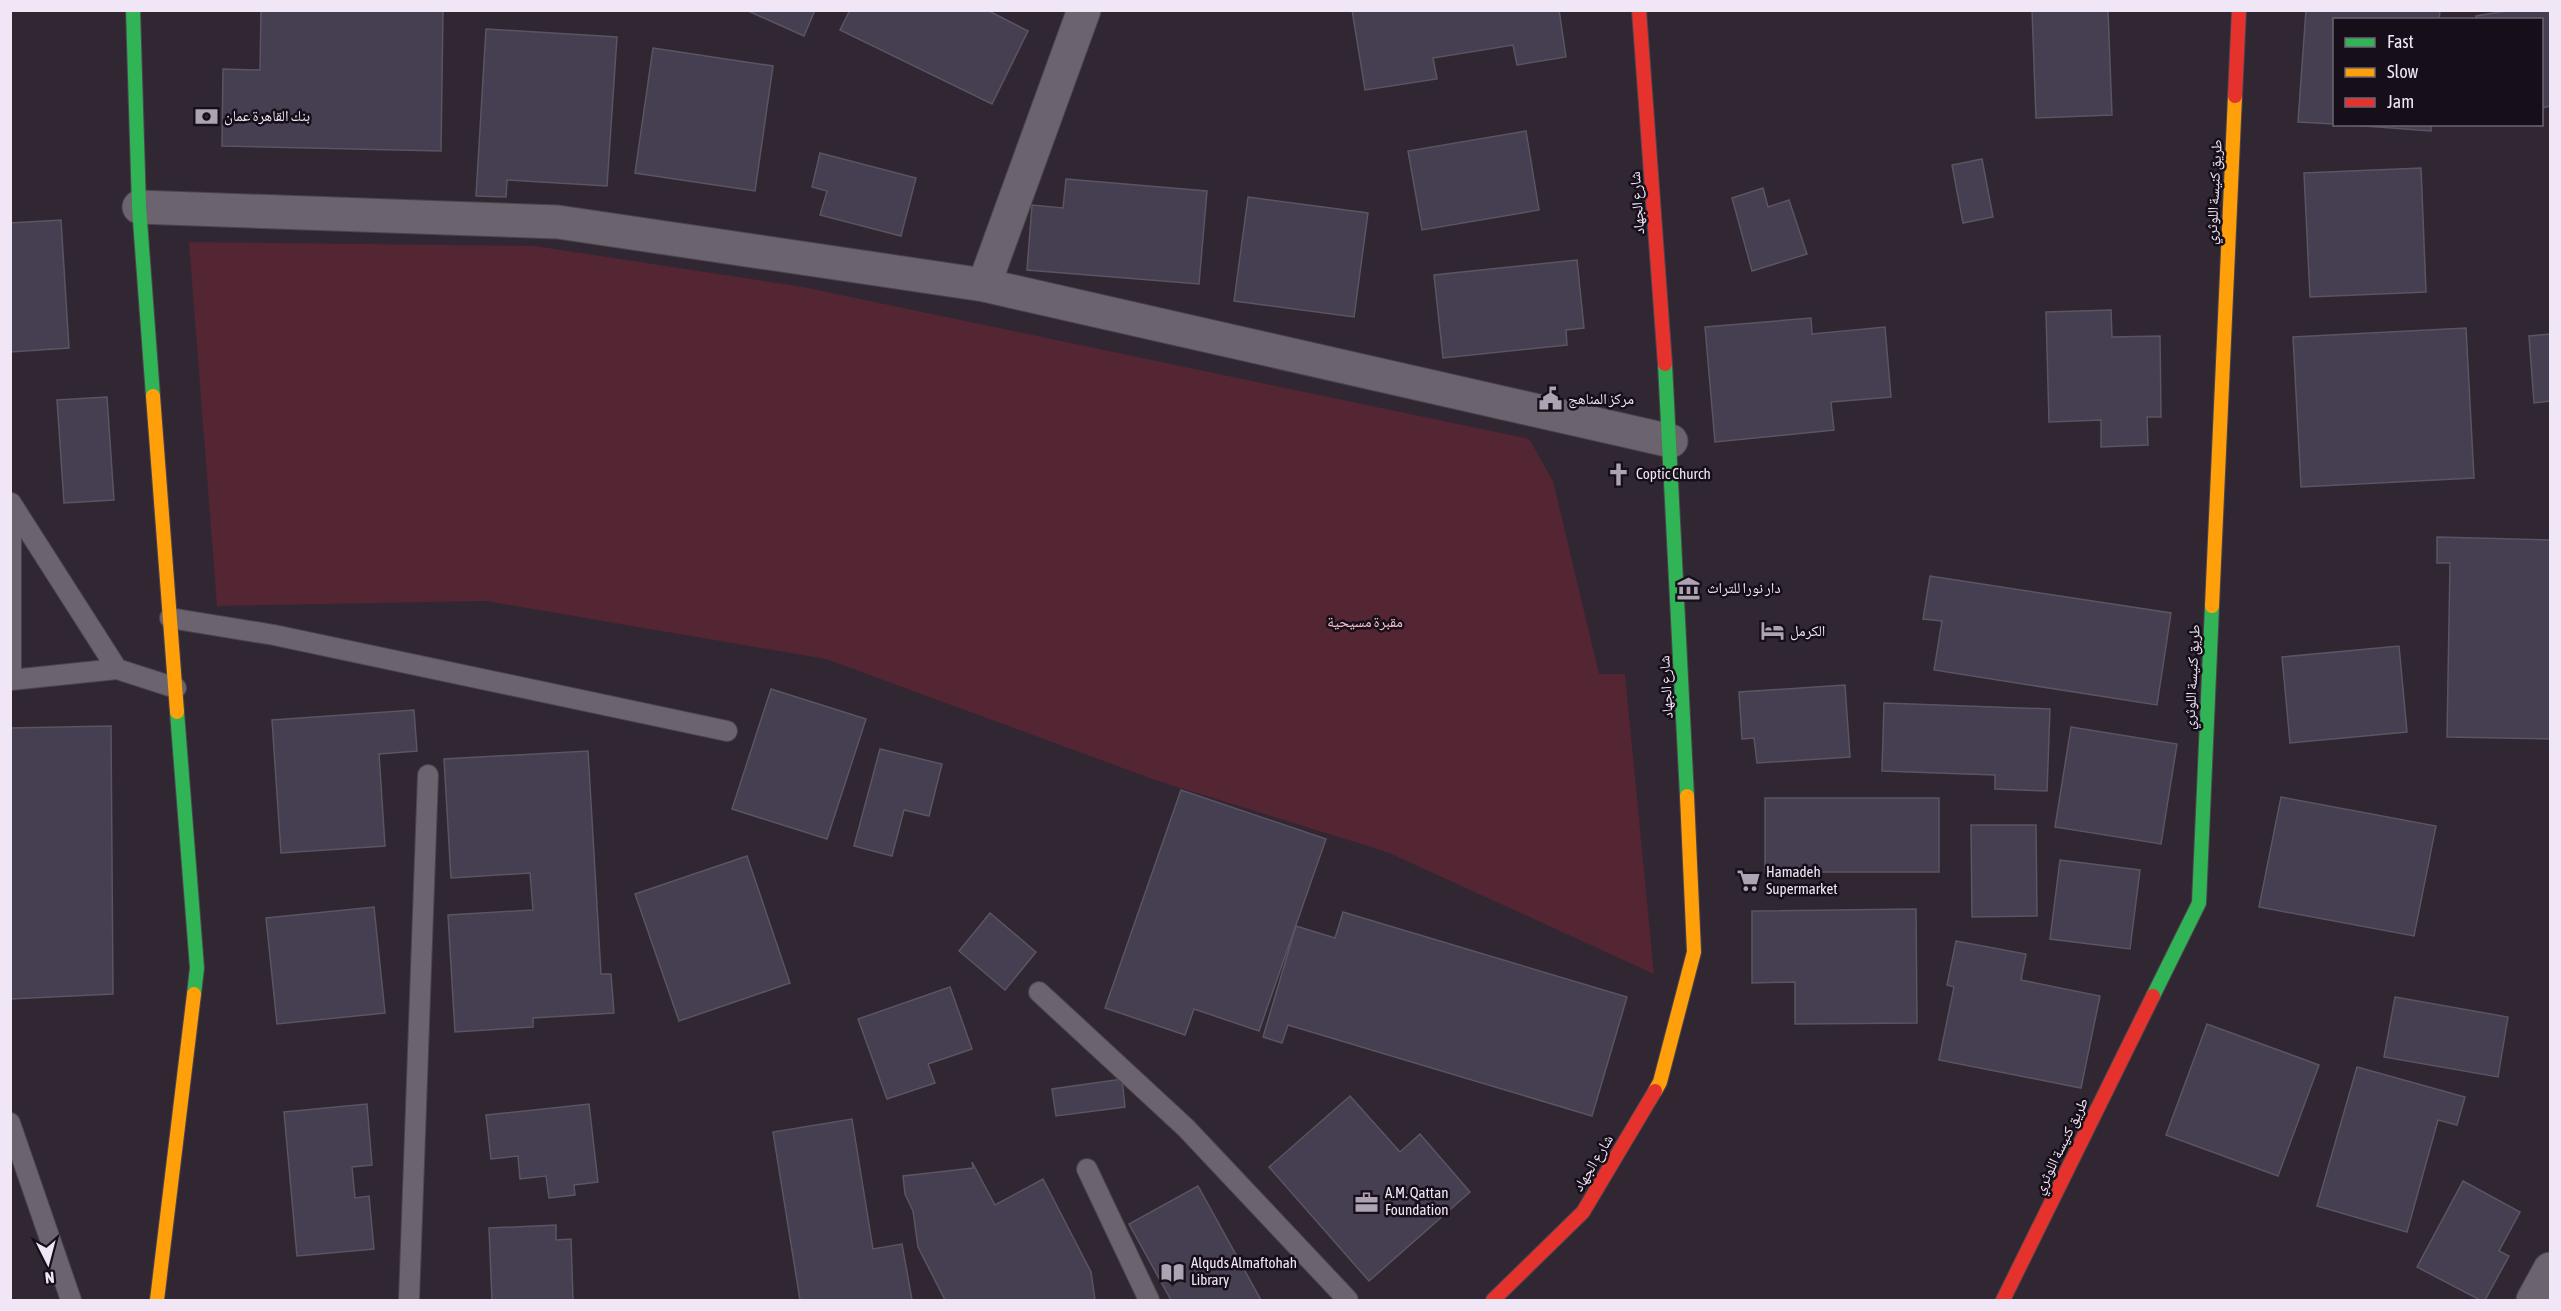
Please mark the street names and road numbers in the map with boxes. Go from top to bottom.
street label: طريق كنيسة اللوثري [2202,139,2229,245]
street label: شارع الجهاد [1626,171,1649,235]
street label: طريق كنيسة اللوثري [2180,624,2207,730]
street label: شارع الجهاد [1655,655,1678,719]
street label: طريق كنيسة اللوثري [2030,1095,2095,1199]
street label: شارع الجهاد [1569,1131,1618,1195]

